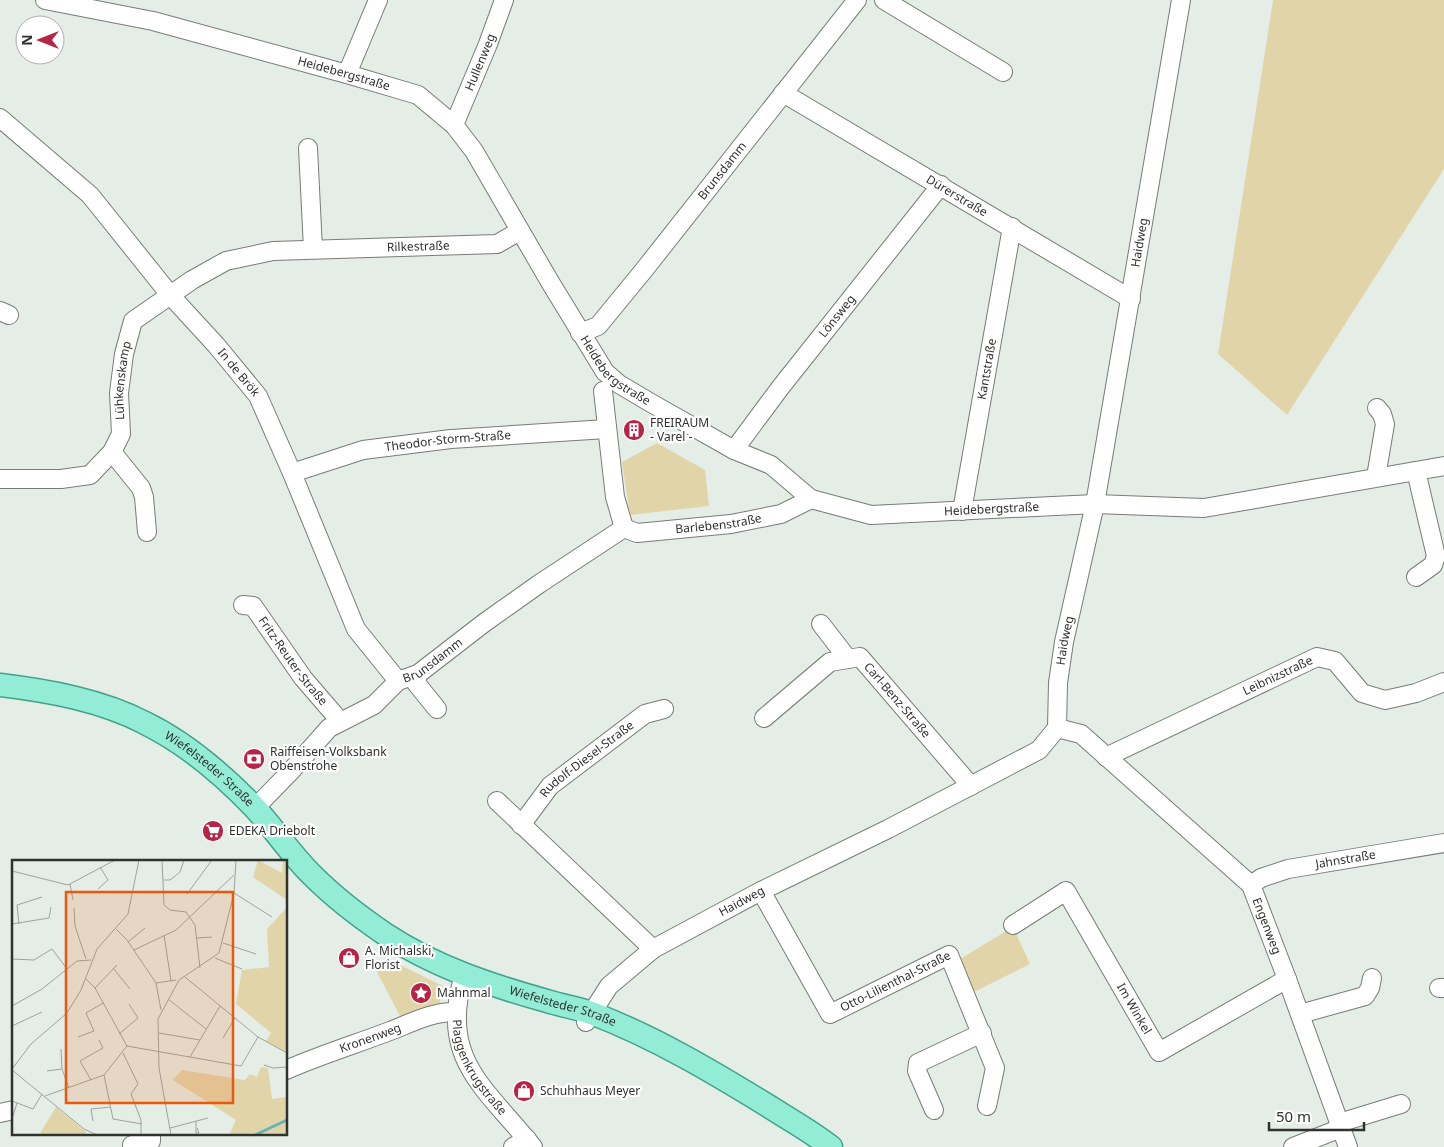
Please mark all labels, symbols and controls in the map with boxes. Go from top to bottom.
north arrow [15,15,65,65]
street label: Hullenweg [460,31,499,93]
text: N [17,34,36,46]
street label: Heidebergstraße [296,52,392,94]
street label: Brunsdamm [693,138,750,203]
street label: Dürerstraße [923,171,991,220]
street label: Haidweg [1127,217,1152,268]
street label: Rilkestraße [387,236,450,255]
street label: Lönsweg [814,291,859,341]
street label: Heidebergstraße [577,332,654,409]
street label: Kantstraße [973,337,1000,401]
street label: Lühkenskamp [110,339,135,420]
street label: In de Brök [214,344,264,400]
place label: FREIRAUM - Varel - [650,414,709,445]
building icon: FREIRAUM - Varel - [622,418,646,442]
street label: Theodor-Storm-Straße [384,426,512,455]
street label: Heidebergstraße [944,498,1040,519]
street label: Barlebenstraße [675,509,763,537]
street label: Fritz-Reuter-Straße [255,613,332,709]
street label: Haidweg [1052,614,1078,666]
street label: Brunsdamm [400,634,466,687]
street label: Leibnizstraße [1240,651,1316,699]
street label: Carl-Benz-Straße [860,659,935,741]
street label: Rudolf-Diesel-Straße [535,716,637,801]
street label: Wiefelsteder Straße [162,727,258,810]
place label: Raiffeisen-Volksbank Obenstrohe [270,743,387,774]
bank icon: Raiffeisen-Volksbank Obenstrohe [242,747,266,771]
supermarket icon: EDEKA Driebolt [201,819,225,843]
place label: EDEKA Driebolt [229,822,316,839]
street label: Jahnstraße [1313,846,1377,872]
inset map [12,860,288,1134]
street label: Haidweg [716,882,767,920]
street label: Engenweg [1249,895,1286,957]
place label: A. Michalski, Florist [365,942,434,973]
shop icon: A. Michalski, Florist [337,946,361,970]
street label: Otto-Lilienthal-Straße [837,946,953,1016]
street label: Im Winkel [1113,980,1156,1037]
place icon: Mahnmal [409,981,433,1005]
street label: Wiefelsteder Straße [507,981,619,1030]
place label: Mahnmal [437,984,491,1001]
street label: Kronenweg [337,1019,403,1057]
street label: Plaggenkrugstraße [449,1019,511,1119]
shop icon: Schuhhaus Meyer [512,1079,536,1103]
place label: Schuhhaus Meyer [540,1082,640,1099]
scale bar [1269,1100,1364,1132]
text: 50 m [1276,1106,1311,1126]

